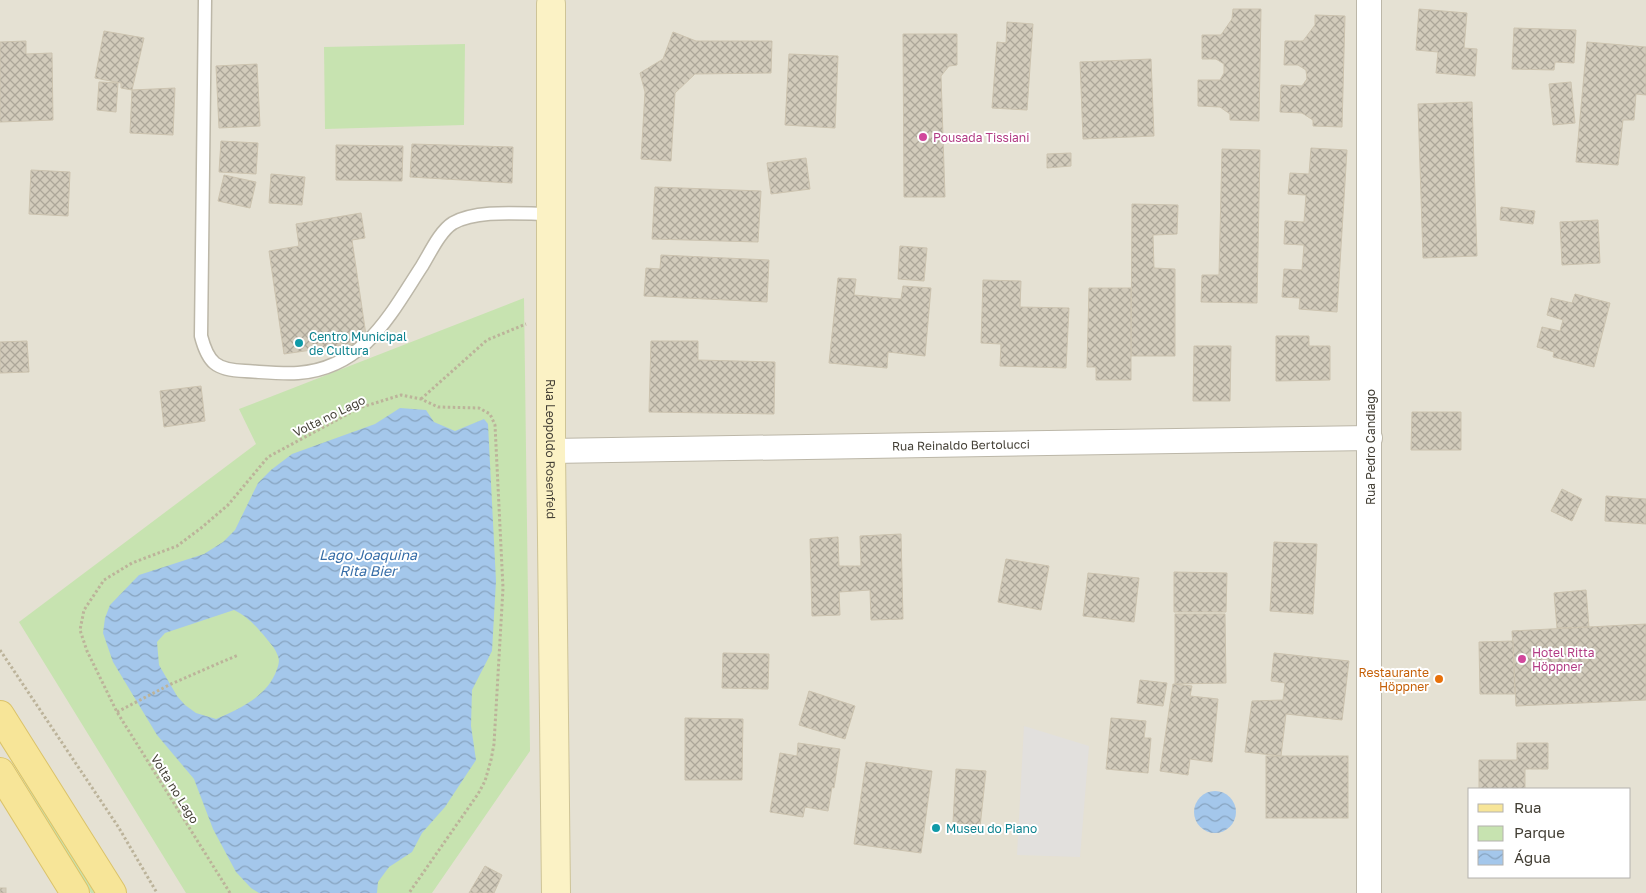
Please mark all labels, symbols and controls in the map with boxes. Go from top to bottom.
place label: Pousada Tissiani [933,130,1029,145]
marker: Pousada Tissiani [917,131,929,143]
place label: Centro Municipal de Cultura [309,329,407,358]
marker: Centro Municipal de Cultura [293,337,305,349]
street label: Rua Leopoldo Rosenfeld [543,379,559,519]
street label: Rua Pedro Candiago [1363,389,1378,505]
street label: Volta no Lago [290,392,368,440]
street label: Rua Reinaldo Bertolucci [892,436,1030,453]
water label: Lago Joaquina Rita Bier [319,546,418,579]
place label: Hotel Ritta Höppner [1532,645,1595,674]
marker: Hotel Ritta Höppner [1516,653,1528,665]
place label: Restaurante Höppner [1358,665,1429,694]
marker: Restaurante Höppner [1433,673,1445,685]
street label: Volta no Lago [148,752,202,826]
legend [1468,788,1631,878]
text: Rua [1514,798,1541,816]
place label: Museu do Piano [946,821,1037,836]
marker: Museu do Piano [930,822,942,834]
text: Parque [1514,823,1565,841]
text: Água [1514,848,1551,866]

